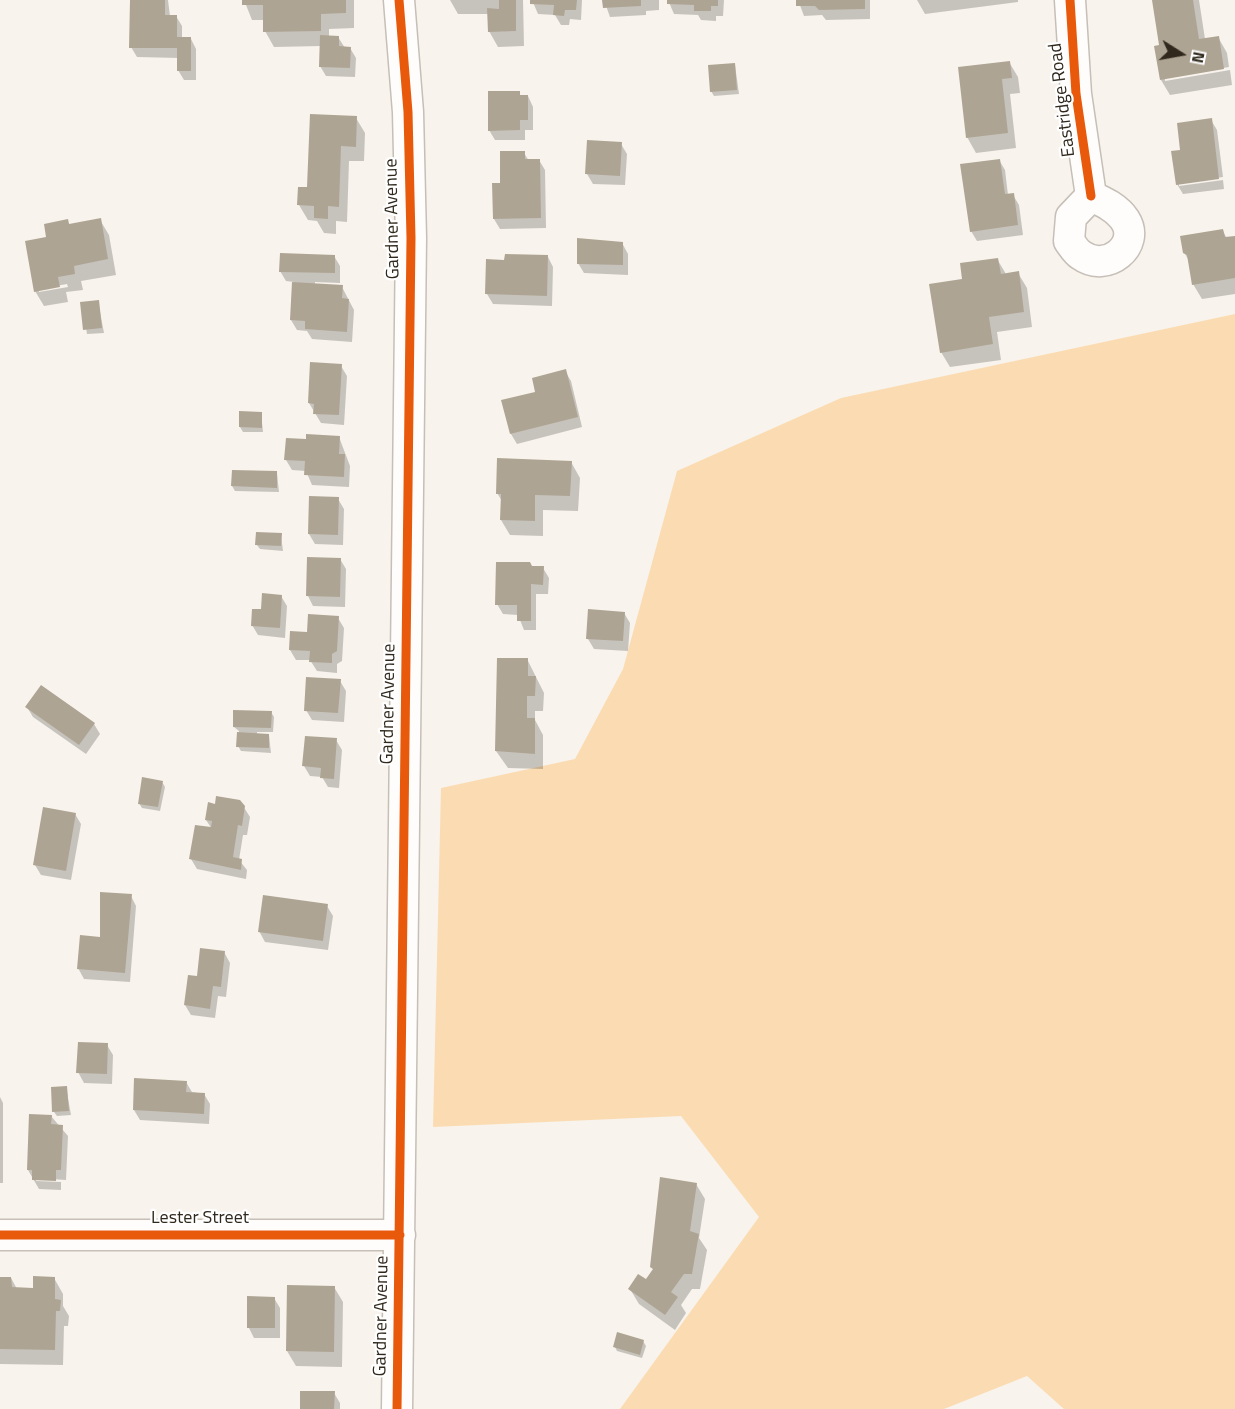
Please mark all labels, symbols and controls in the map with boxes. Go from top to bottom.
north arrow [1151,24,1211,84]
street label: Eastridge Road [1045,42,1081,158]
text: N [1186,50,1212,65]
street label: Gardner Avenue [381,158,405,280]
street label: Gardner Avenue [377,643,401,765]
street label: Lester Street [151,1208,249,1230]
street label: Gardner Avenue [370,1255,394,1377]

